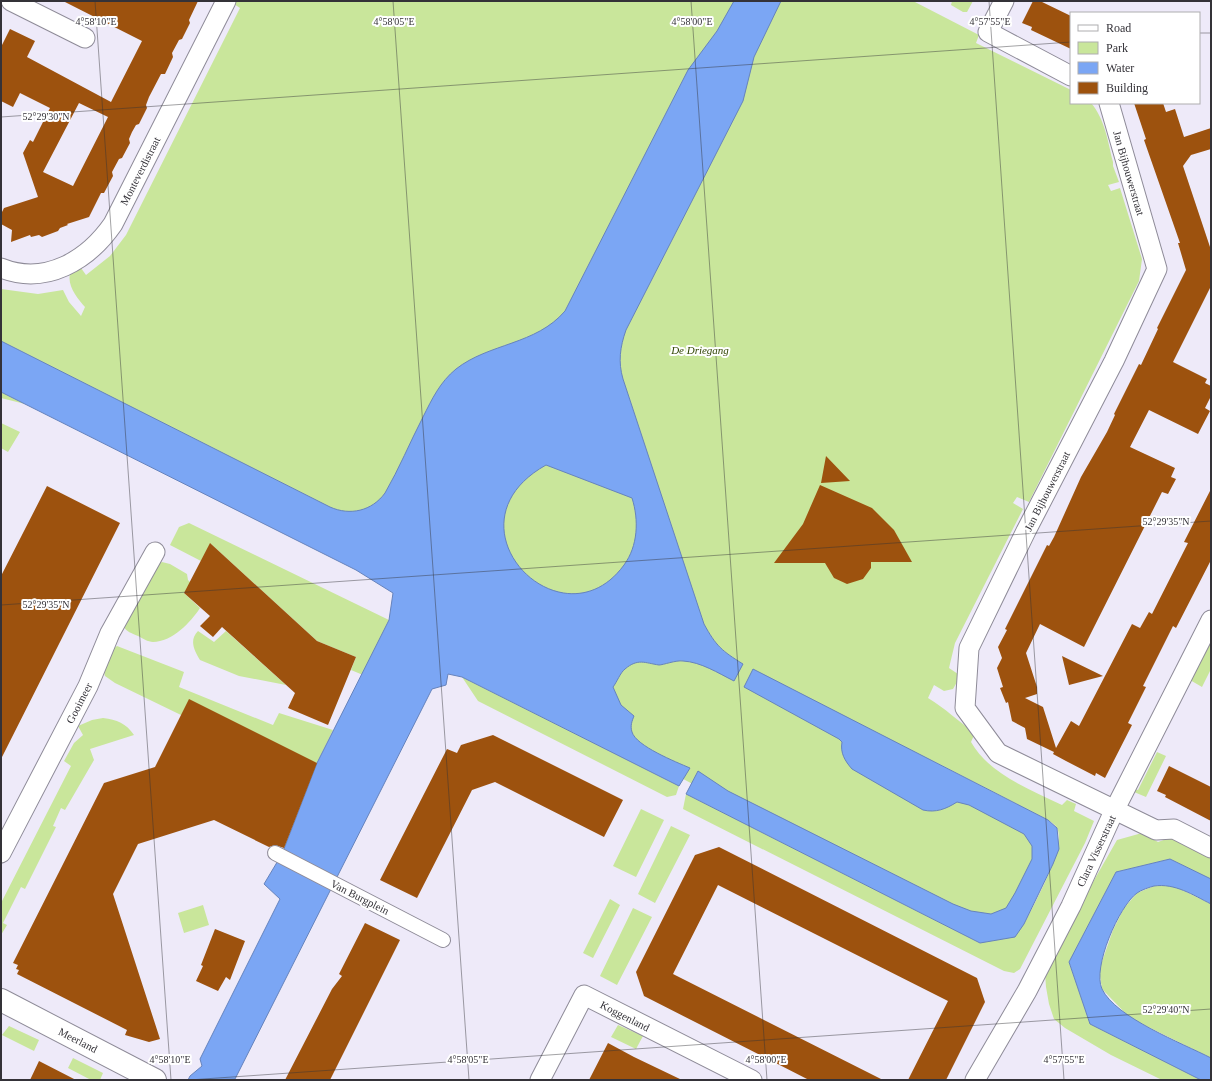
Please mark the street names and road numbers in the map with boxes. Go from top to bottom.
street label: Jan Bijhouwerstraat [1111,129,1147,217]
street label: Monteverdistraat [118,135,162,207]
street label: Jan Bijhouwerstraat [1022,449,1072,533]
street label: Gooimeer [64,680,94,725]
street label: Clara Visserstraat [1074,813,1118,889]
street label: Van Burgplein [329,877,392,917]
street label: Koggenland [598,998,652,1034]
street label: Meerland [56,1025,100,1055]

